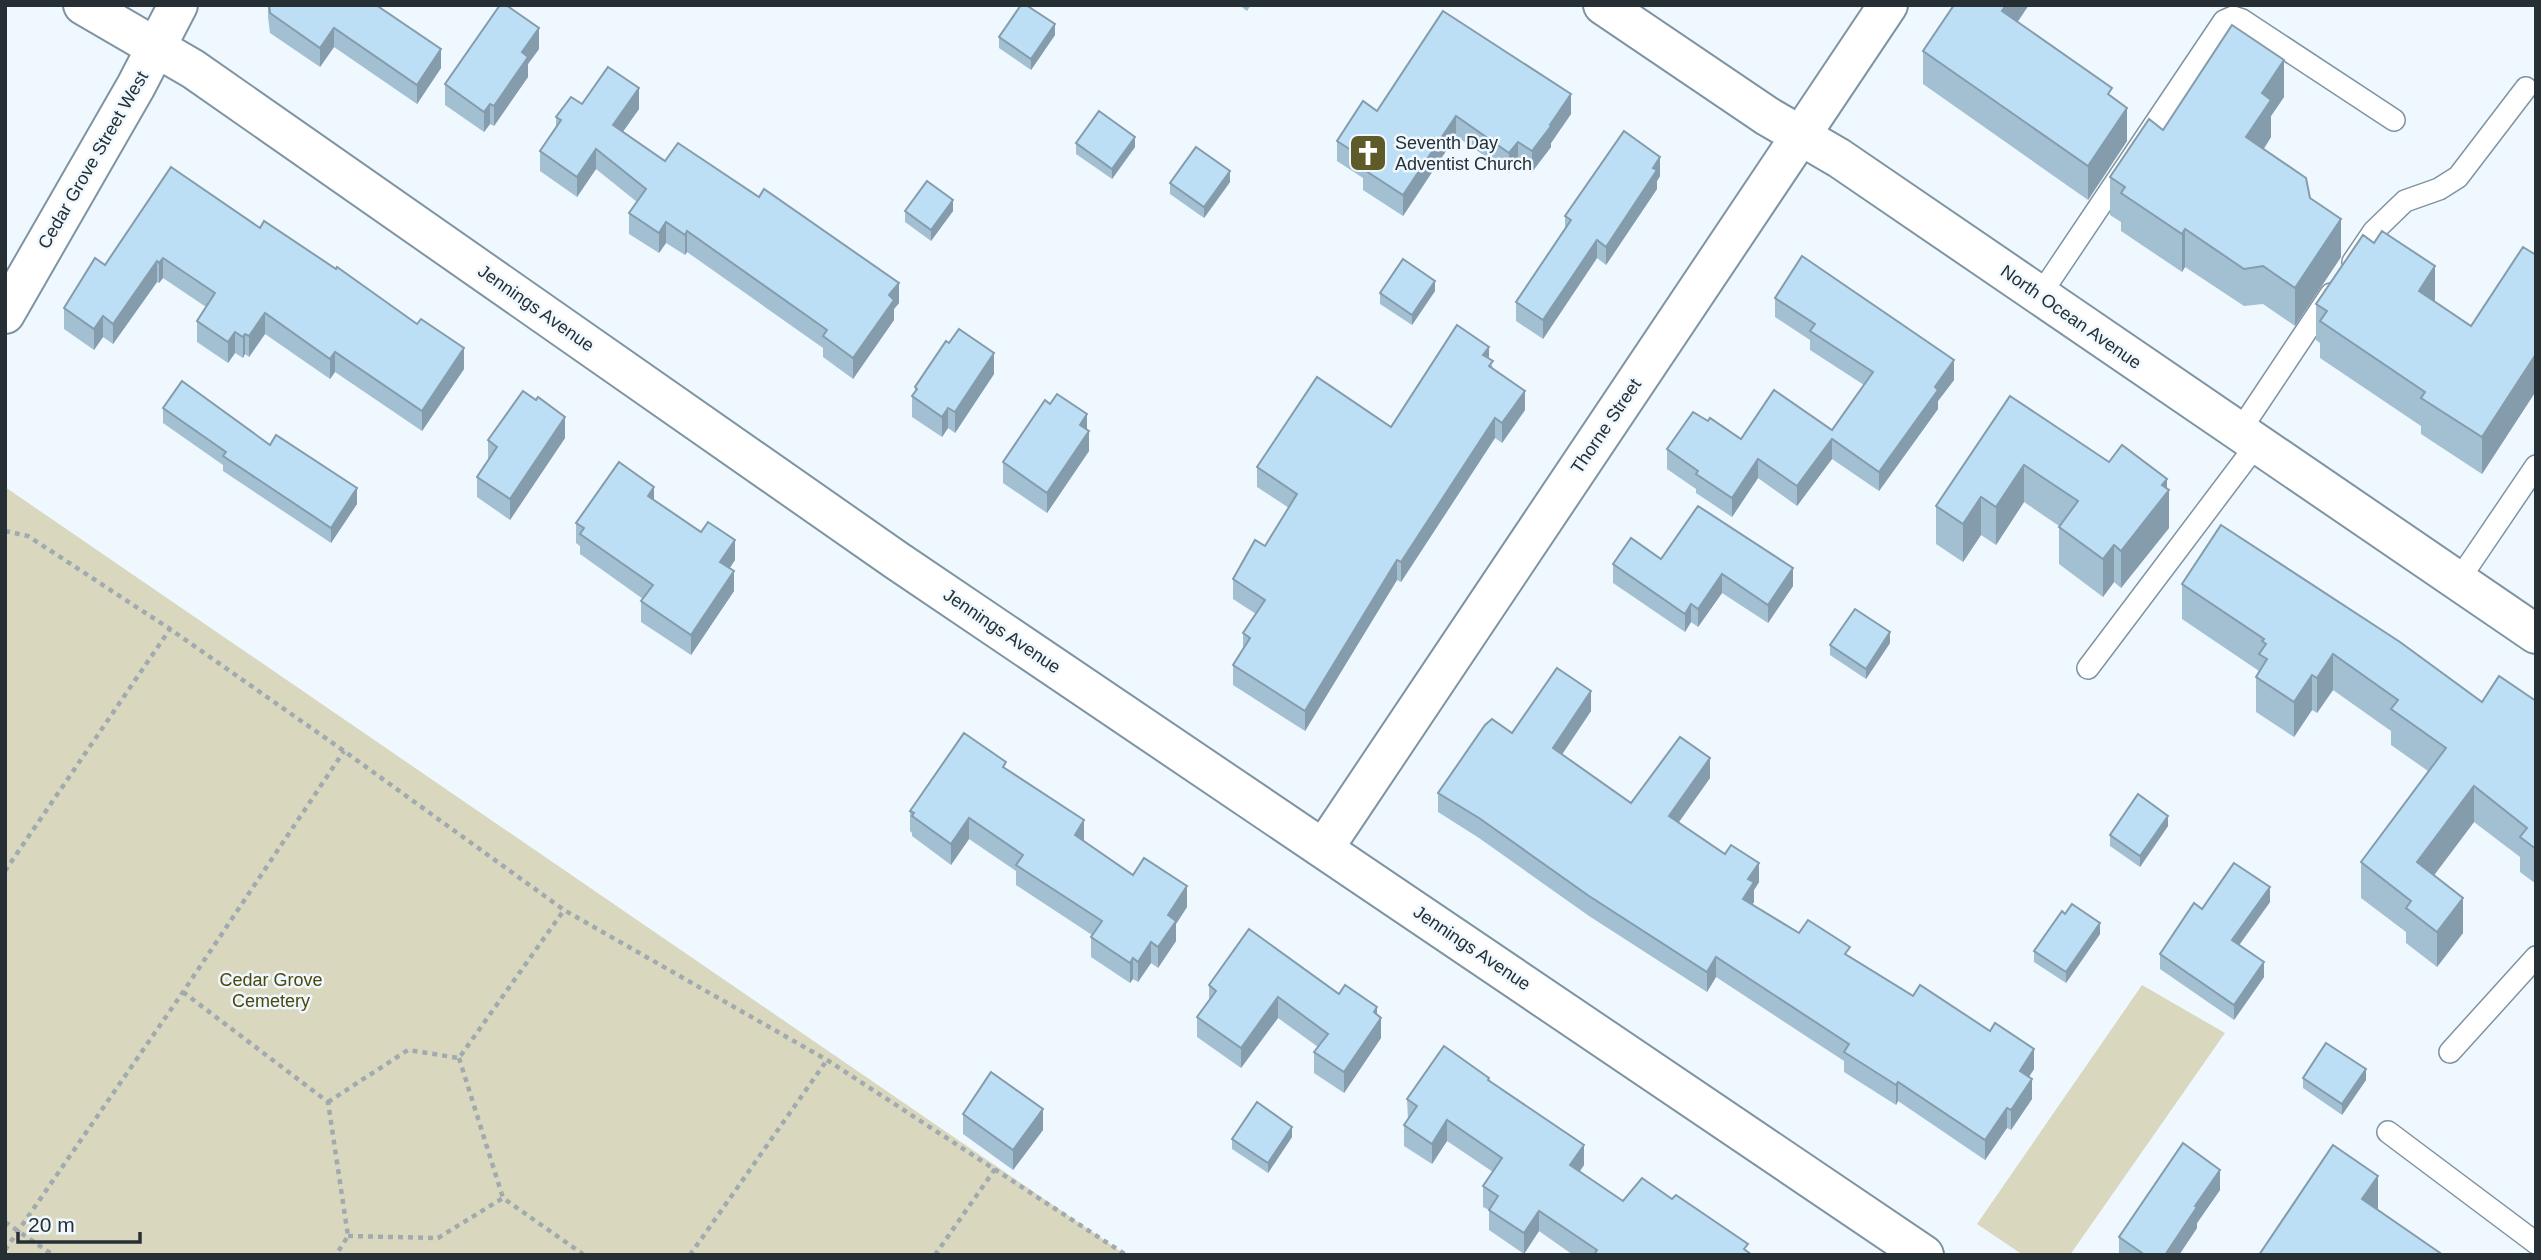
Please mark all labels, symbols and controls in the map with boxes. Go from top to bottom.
street label: Cedar Grove Street West [34,68,152,252]
church icon: Seventh Day Adventist Church [1347,132,1389,174]
place label: Seventh Day Adventist Church [1395,133,1532,174]
street label: Jennings Avenue [474,261,598,355]
street label: North Ocean Avenue [1997,261,2145,373]
street label: Thorne Street [1567,375,1645,477]
street label: Jennings Avenue [940,584,1064,678]
street label: Jennings Avenue [1410,901,1534,995]
park label: Cedar Grove Cemetery [219,970,323,1011]
scale bar [18,1200,140,1244]
text: 20 m [28,1213,75,1236]

